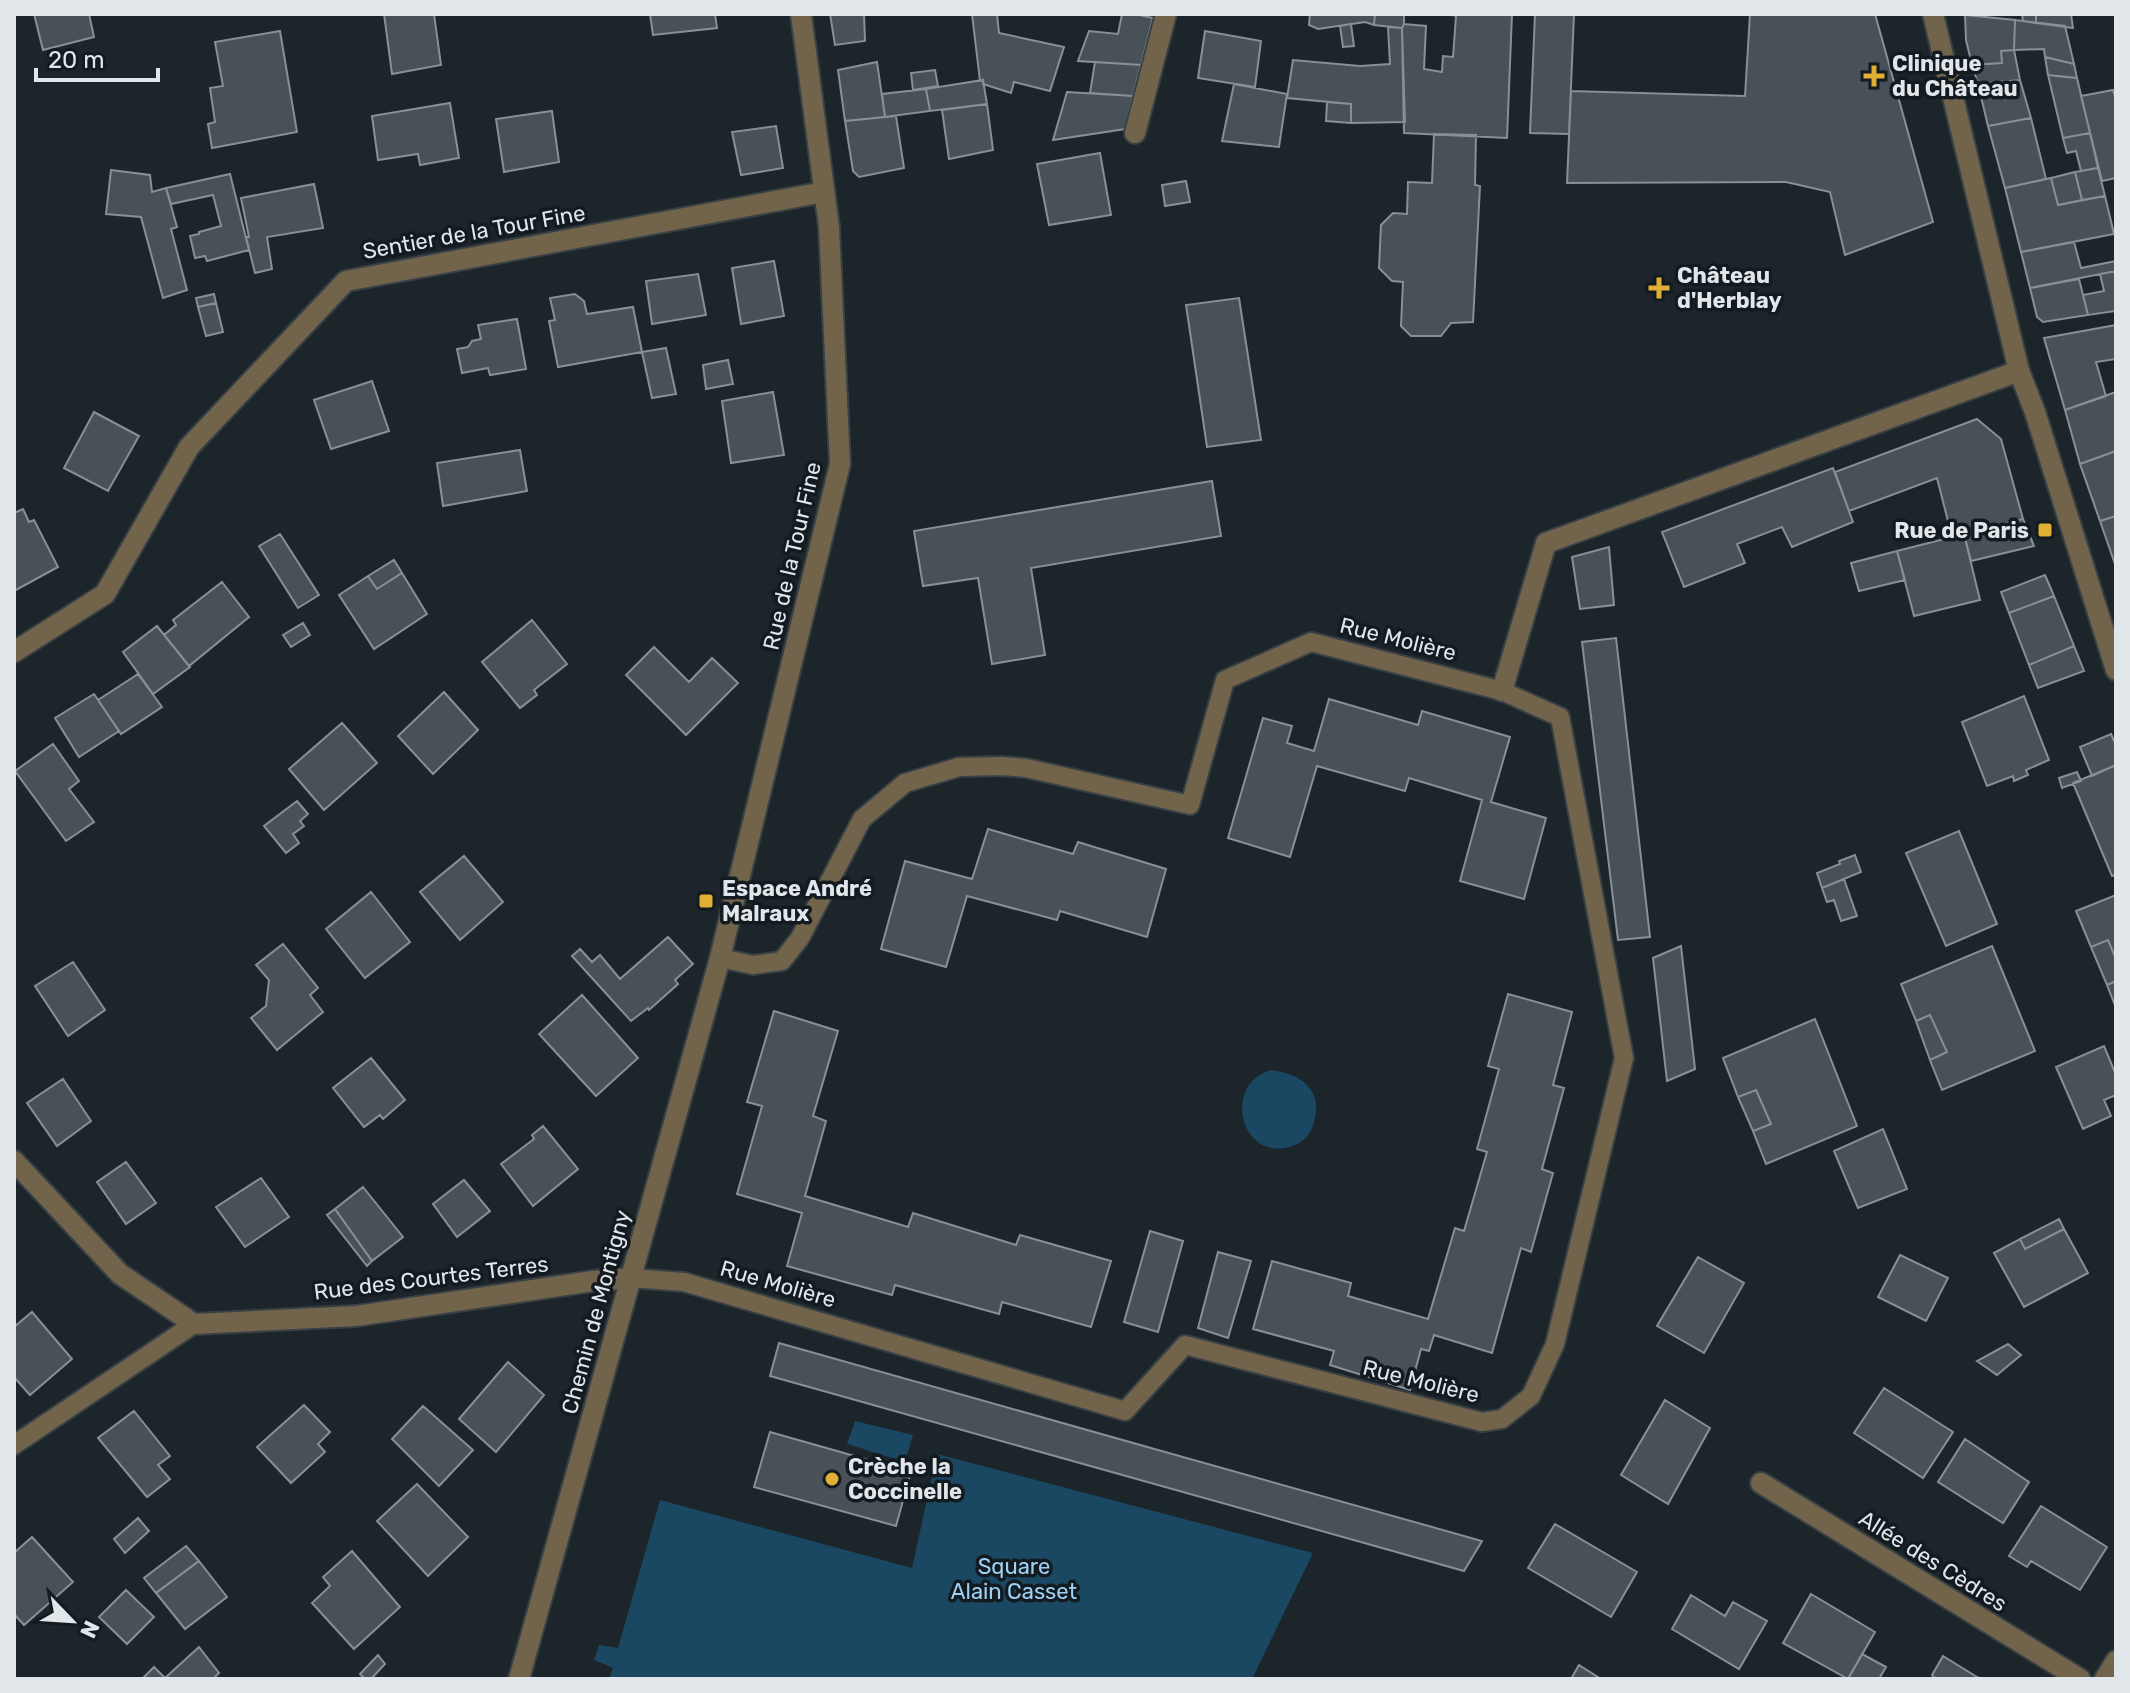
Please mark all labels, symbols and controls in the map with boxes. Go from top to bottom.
scale bar [36,32,158,82]
text: 20 m [48,46,105,74]
place label: Clinique du Château [1892,50,2018,102]
marker: Clinique du Château [1863,65,1885,87]
street label: Sentier de la Tour Fine [361,199,587,265]
place label: Château d'Herblay [1677,262,1782,314]
marker: Château d'Herblay [1648,277,1670,299]
street label: Rue de la Tour Fine [757,459,827,653]
place label: Rue de Paris [1894,517,2029,544]
marker: Rue de Paris [2036,521,2054,539]
street label: Rue Molière [1337,612,1459,666]
place label: Espace André Malraux [722,875,872,927]
marker: Espace André Malraux [697,892,715,910]
street label: Chemin de Montigny [556,1207,636,1417]
street label: Rue des Courtes Terres [312,1250,550,1306]
street label: Rue Molière [717,1255,839,1313]
street label: Rue Molière [1360,1354,1482,1408]
place label: Crèche la Coccinelle [848,1453,962,1505]
marker: Crèche la Coccinelle [823,1470,841,1488]
street label: Allée des Cèdres [1854,1505,2012,1617]
park label: Square Alain Casset [951,1553,1078,1605]
north arrow [32,1581,112,1661]
text: N [74,1616,105,1642]

